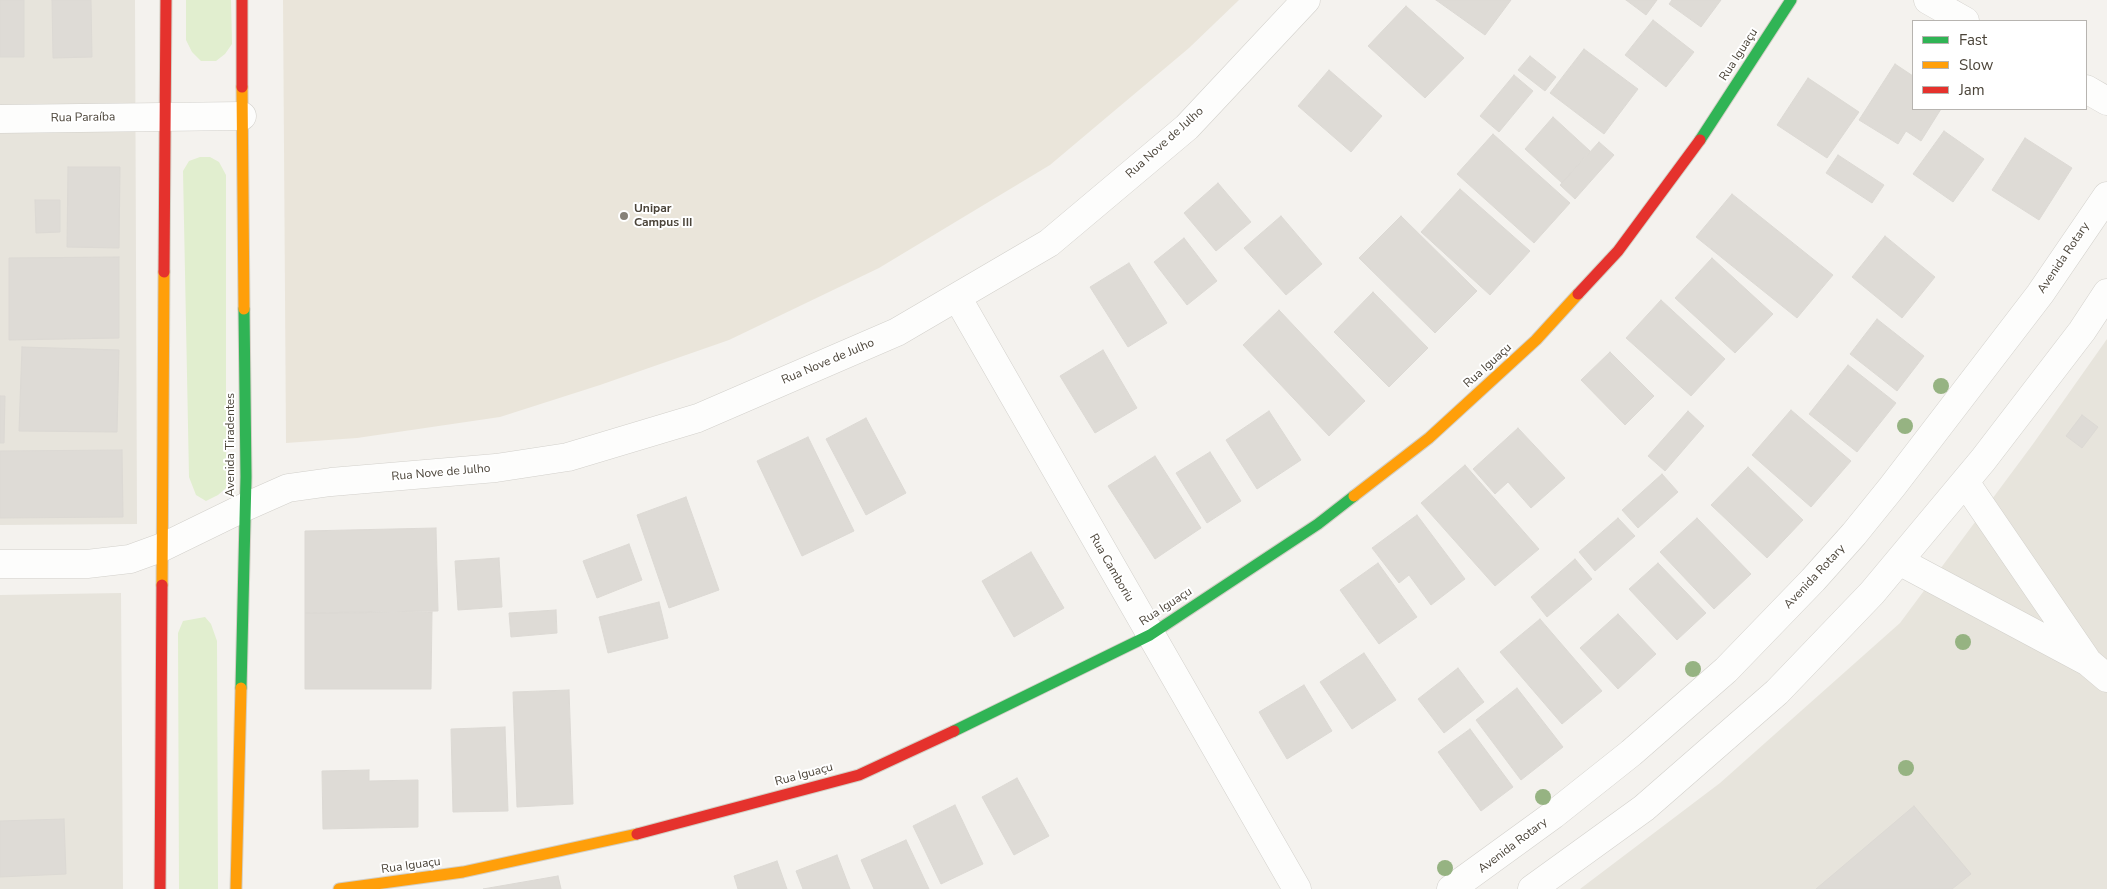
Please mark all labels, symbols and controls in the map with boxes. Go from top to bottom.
legend [1912,20,2087,110]
street label: Rua Iguaçu [1717,26,1761,84]
text: Fast [1959,30,1987,50]
text: Slow [1959,55,1993,75]
text: Jam [1959,80,1985,100]
street label: Rua Nove de Julho [1123,104,1207,182]
street label: Rua Paraíba [50,110,116,126]
place label: Unipar Campus III [634,202,692,230]
marker: Unipar Campus III [618,210,630,222]
street label: Avenida Rotary [2035,220,2093,296]
street label: Rua Nove de Julho [779,336,877,388]
street label: Rua Iguaçu [1461,341,1515,391]
street label: Avenida Tiradentes [224,393,238,497]
street label: Rua Nove de Julho [391,461,491,485]
street label: Rua Camboriu [1086,531,1136,605]
street label: Avenida Rotary [1781,542,1849,612]
street label: Rua Iguaçu [1137,585,1195,629]
street label: Rua Iguaçu [773,760,835,790]
street label: Avenida Rotary [1476,815,1550,877]
street label: Rua Iguaçu [380,855,442,877]

